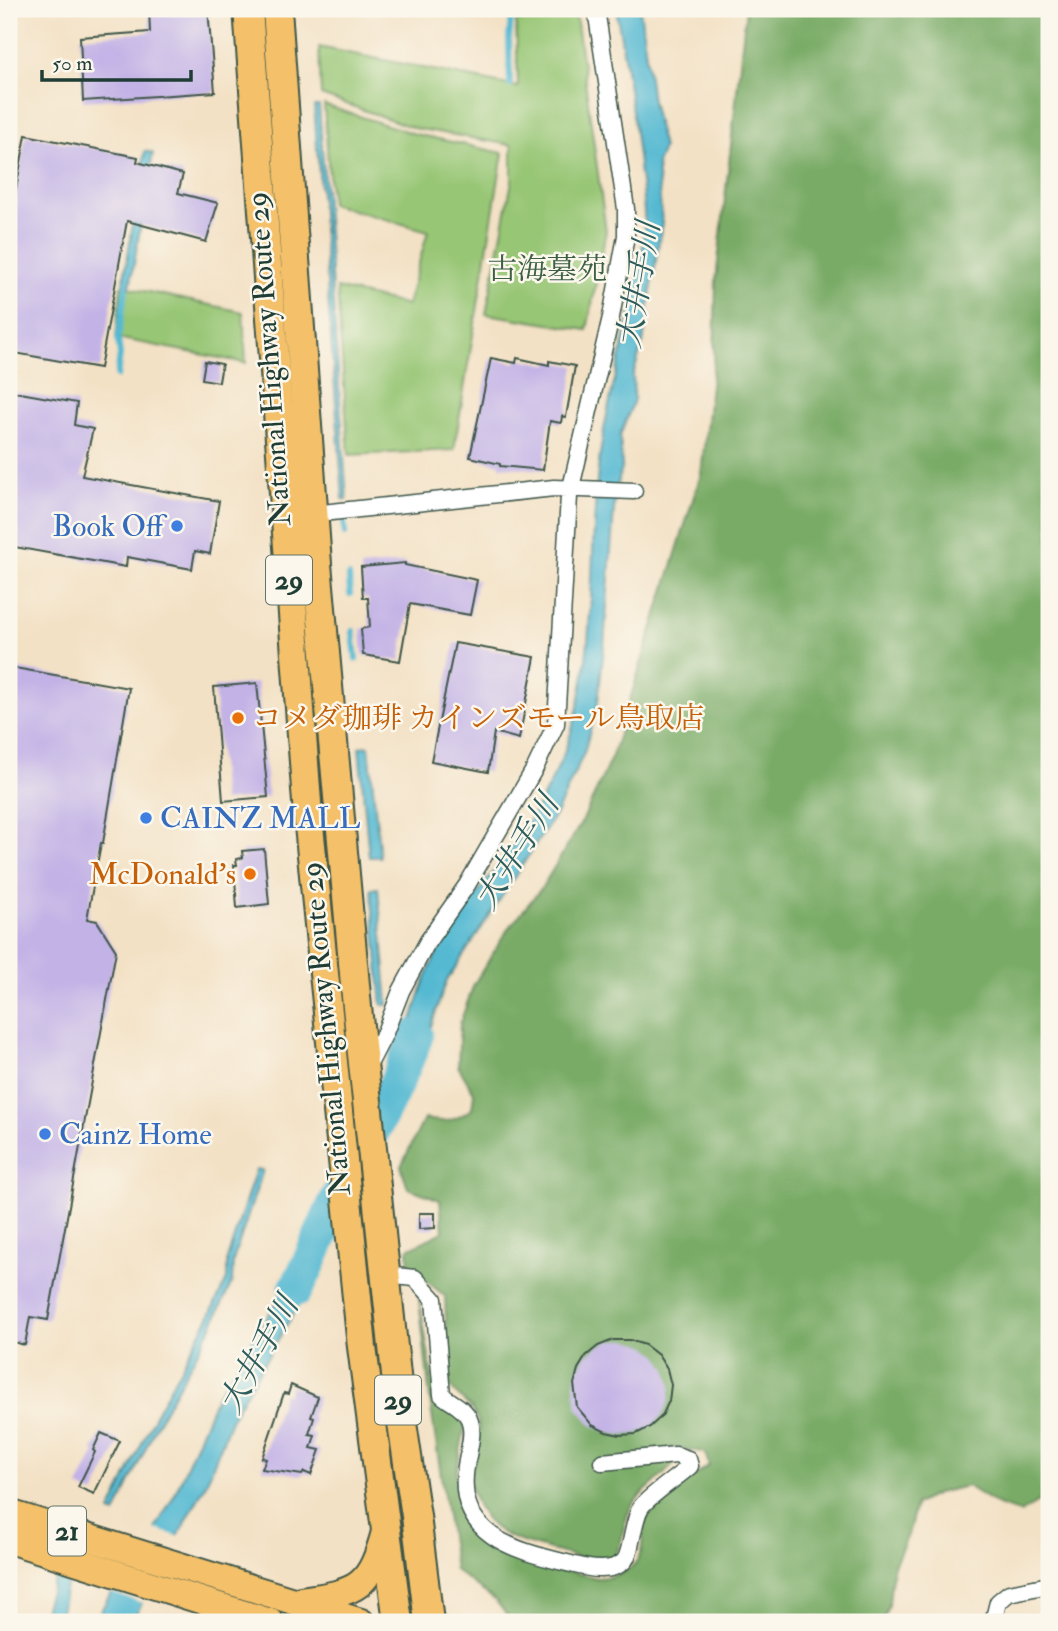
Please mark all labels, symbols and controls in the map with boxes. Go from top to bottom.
scale bar [42,38,191,82]
text: 50 m [52,50,93,77]
street label: National Highway Route 29 [239,191,299,527]
water label: 大井手川 [609,216,669,351]
park label: 古海墓苑 [487,251,607,288]
place label: Book Off [52,508,168,545]
marker: Book Off [169,518,185,534]
road number: 29 [266,556,312,604]
place label: コメダ珈琲 カインズモール鳥取店 [252,700,705,737]
marker: コメダ珈琲 カインズモール鳥取店 [230,710,246,726]
water label: 大井手川 [466,785,569,917]
place label: CAINZ MALL [160,800,361,837]
marker: CAINZ MALL [138,810,154,826]
place label: McDonald's [89,856,236,893]
street label: National Highway Route 29 [293,860,359,1198]
marker: McDonald's [242,866,258,882]
place label: Cainz Home [59,1116,212,1153]
marker: Cainz Home [37,1126,53,1142]
water label: 大井手川 [210,1287,309,1421]
road number: 29 [375,1376,421,1424]
road number: 21 [48,1506,86,1556]

